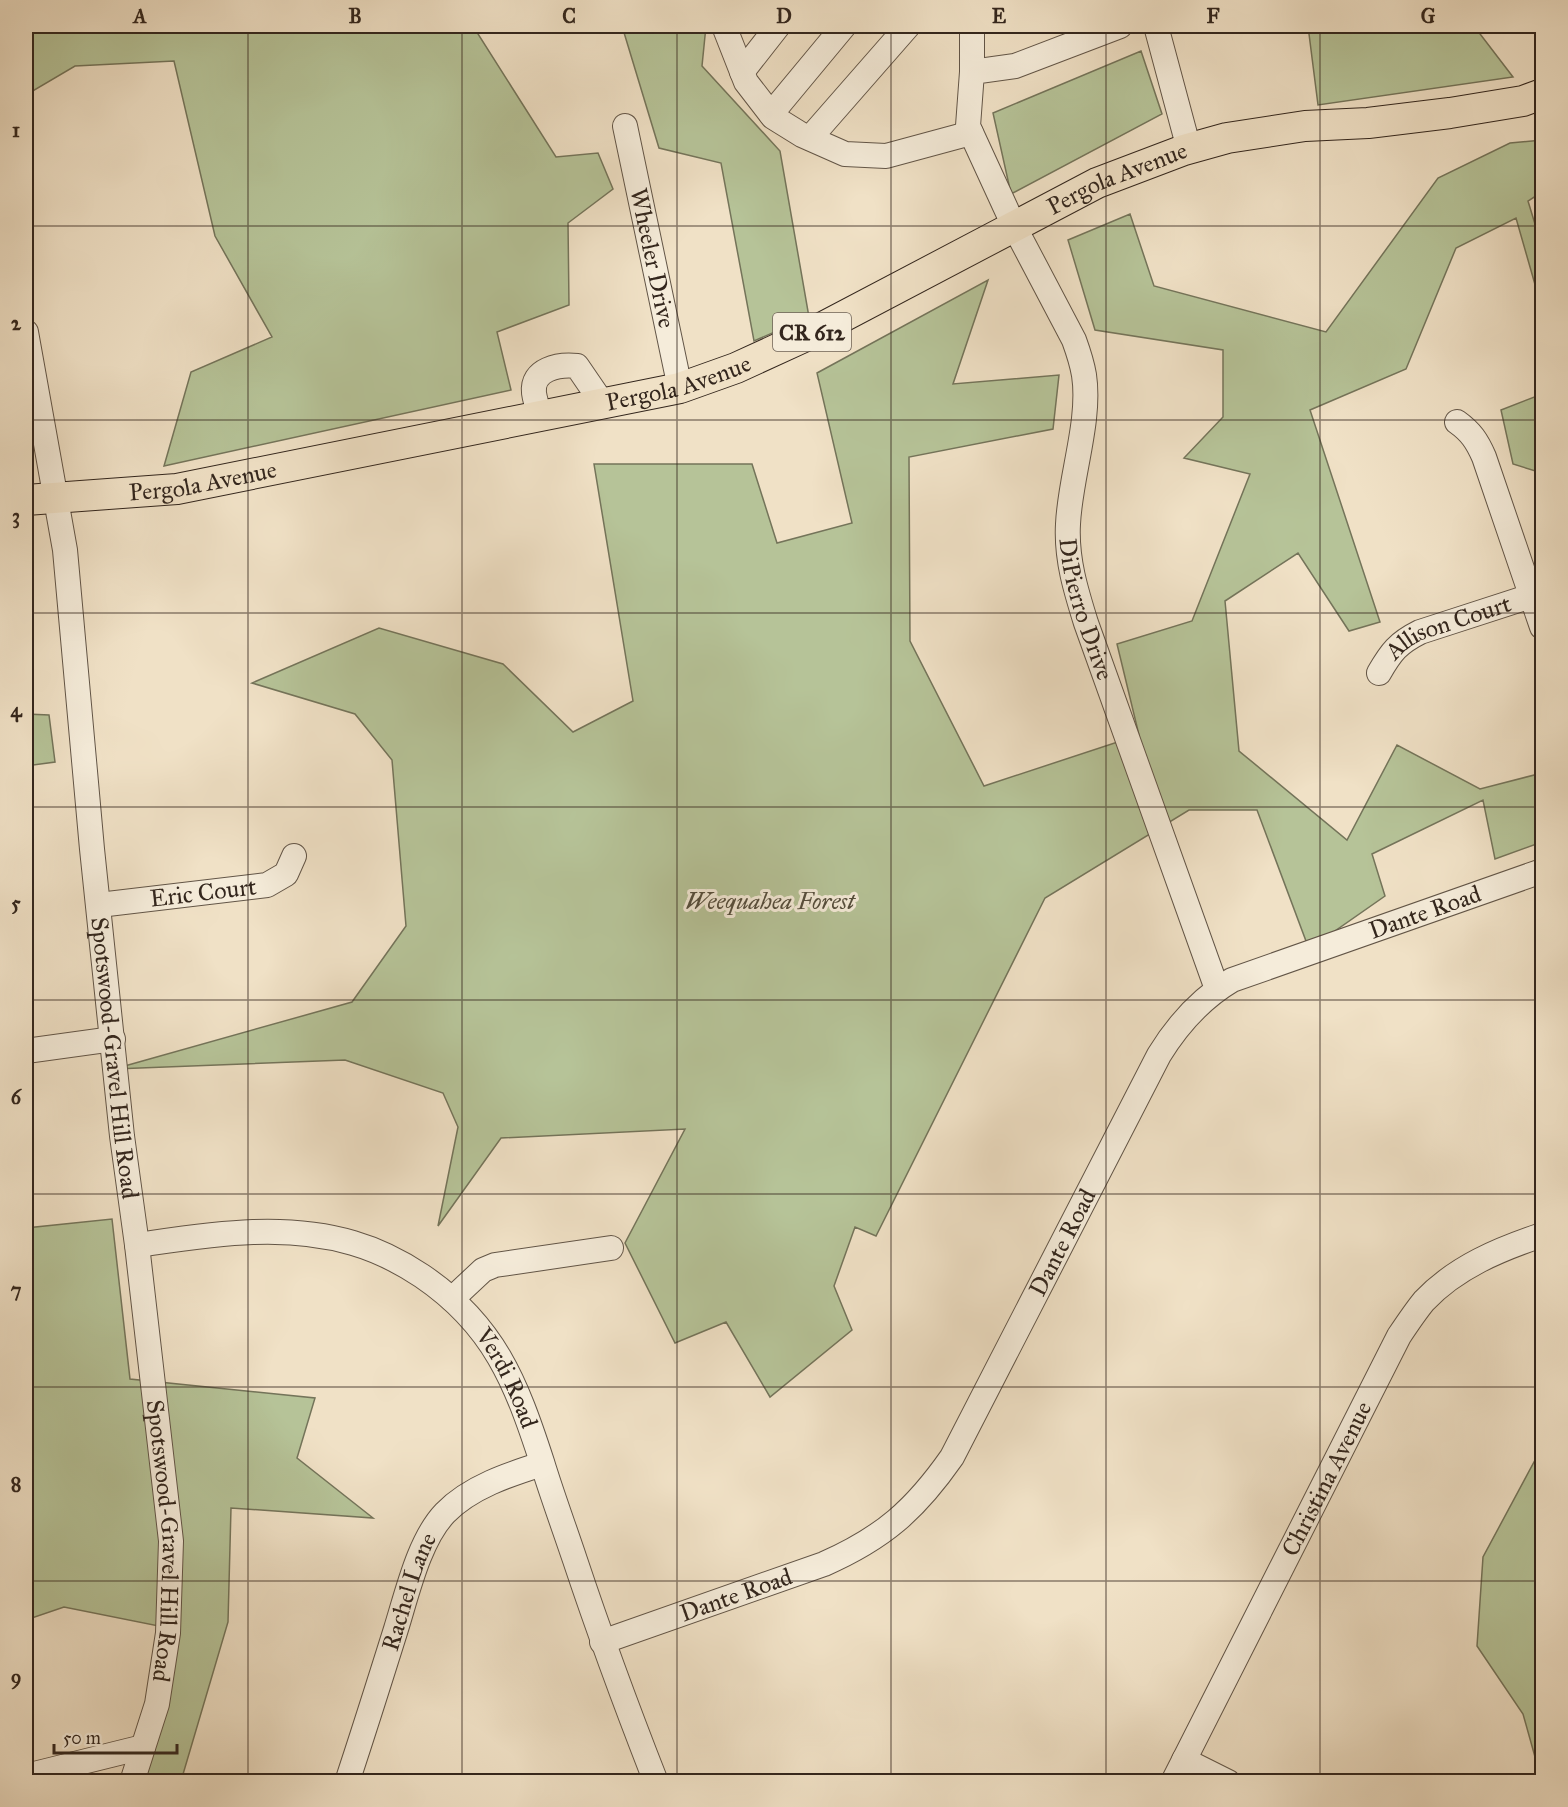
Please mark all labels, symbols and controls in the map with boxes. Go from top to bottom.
text: A [131,4,147,28]
text: B [348,4,362,28]
text: C [562,4,576,28]
text: D [776,4,792,28]
text: E [992,4,1007,28]
text: F [1206,4,1220,28]
text: G [1421,4,1436,28]
text: 1 [12,118,20,142]
street label: Pergola Avenue [1042,135,1191,222]
street label: Wheeler Drive [623,185,682,331]
text: 2 [11,311,22,335]
road number: CR 612 [773,313,851,351]
street label: Pergola Avenue [603,348,756,418]
street label: Pergola Avenue [128,454,279,507]
text: 3 [12,504,20,529]
street label: DiPierro Drive [1053,537,1120,684]
street label: Allison Court [1378,588,1515,667]
text: 4 [10,698,22,723]
street label: Eric Court [148,871,259,914]
street label: Dante Road [1365,879,1485,946]
park label: Weequahea Forest [685,886,856,916]
text: 5 [11,891,21,915]
street label: Spotswood-Gravel Hill Road [84,916,146,1201]
text: 6 [11,1085,23,1109]
street label: Dante Road [1022,1184,1103,1301]
text: 7 [11,1278,22,1302]
street label: Verdi Road [469,1321,544,1432]
street label: Christina Avenue [1275,1396,1378,1561]
street label: Spotswood-Gravel Hill Road [140,1398,186,1684]
text: 8 [11,1472,21,1496]
street label: Rachel Lane [375,1527,443,1655]
street label: Dante Road [676,1561,796,1628]
text: 9 [11,1665,21,1690]
scale bar [54,1717,177,1755]
text: 50 m [63,1727,101,1749]

